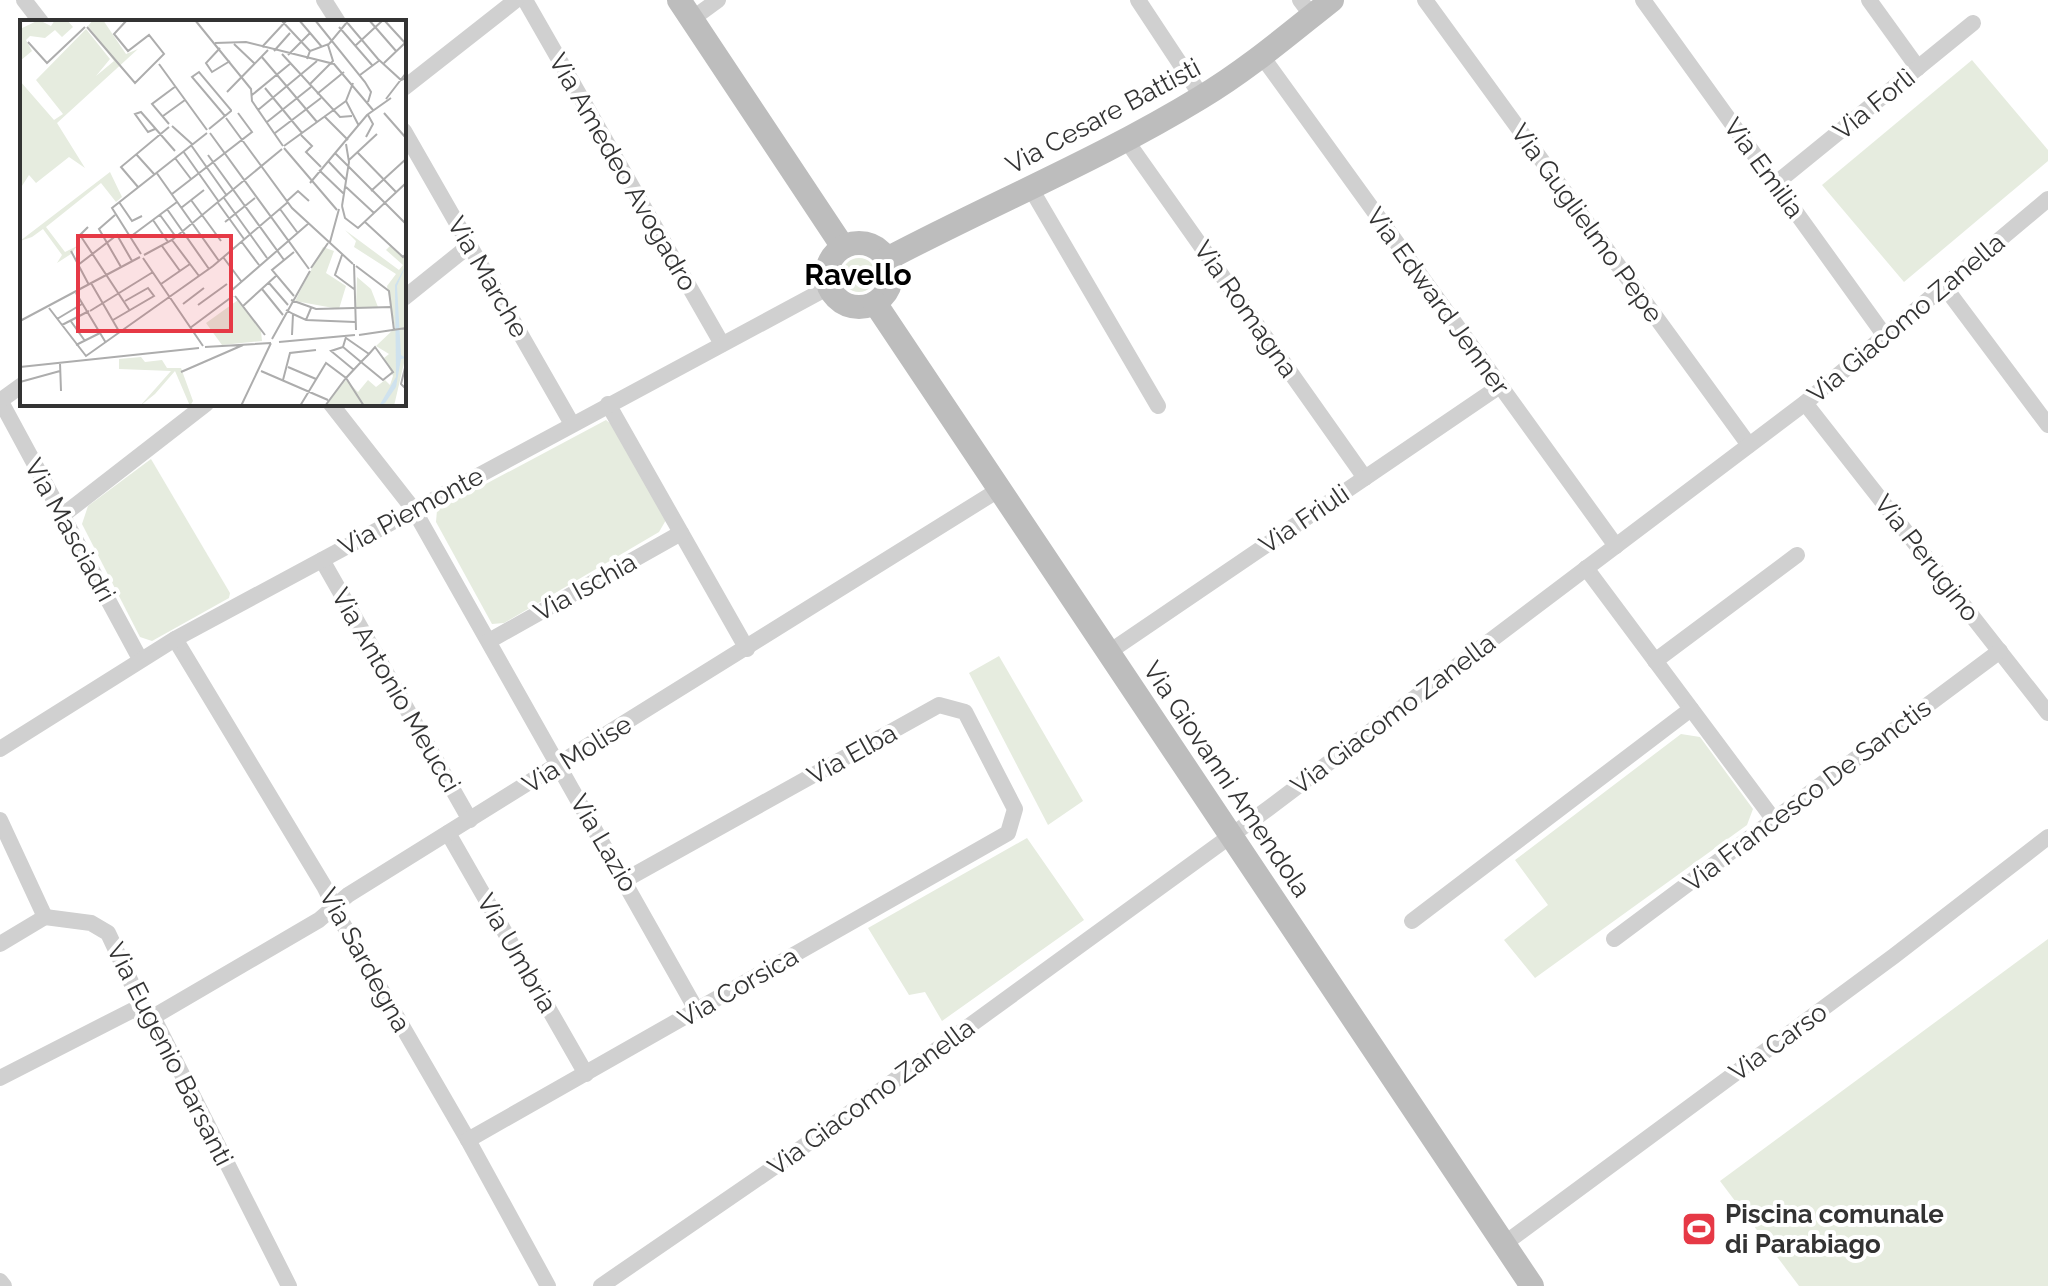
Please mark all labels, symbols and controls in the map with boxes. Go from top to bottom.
inset map [20,20,406,406]
street label: Via Amedeo Avogadro [543,48,703,296]
street label: Via Cesare Battisti [1001,52,1205,180]
street label: Via Forlì [1827,62,1921,146]
street label: Via Emilia [1718,112,1810,224]
street label: Via Guglielmo Pepe [1505,118,1669,328]
street label: Via Edward Jenner [1360,202,1516,400]
street label: Via Marche [441,211,535,343]
street label: Via Giacomo Zanella [1802,227,2010,409]
street label: Via Romagna [1188,235,1304,383]
district label: Ravello [804,257,912,292]
street label: Via Masciadri [18,453,122,607]
street label: Via Piemonte [334,460,488,562]
street label: Via Friuli [1254,478,1354,560]
street label: Via Perugino [1868,489,1986,627]
street label: Via Ischia [529,547,641,627]
street label: Via Antonio Meucci [325,583,467,797]
street label: Via Giacomo Zanella [1285,628,1501,800]
street label: Via Giovanni Amendola [1137,656,1317,902]
street label: Via Francesco De Sanctis [1677,692,1937,898]
street label: Via Molise [517,709,637,799]
street label: Via Elba [802,717,902,791]
street label: Via Lazio [564,789,644,897]
street label: Via Sardegna [313,883,417,1037]
street label: Via Umbria [471,888,563,1018]
street label: Via Eugenio Barsanti [101,938,239,1170]
street label: Via Corsica [673,941,803,1033]
street label: Via Carso [1723,997,1833,1087]
street label: Via Giacomo Zanella [762,1012,980,1182]
place label: Piscina comunale di Parabiago [1725,1199,1944,1259]
sports icon: Piscina comunale di Parabiago [1680,1210,1718,1248]

